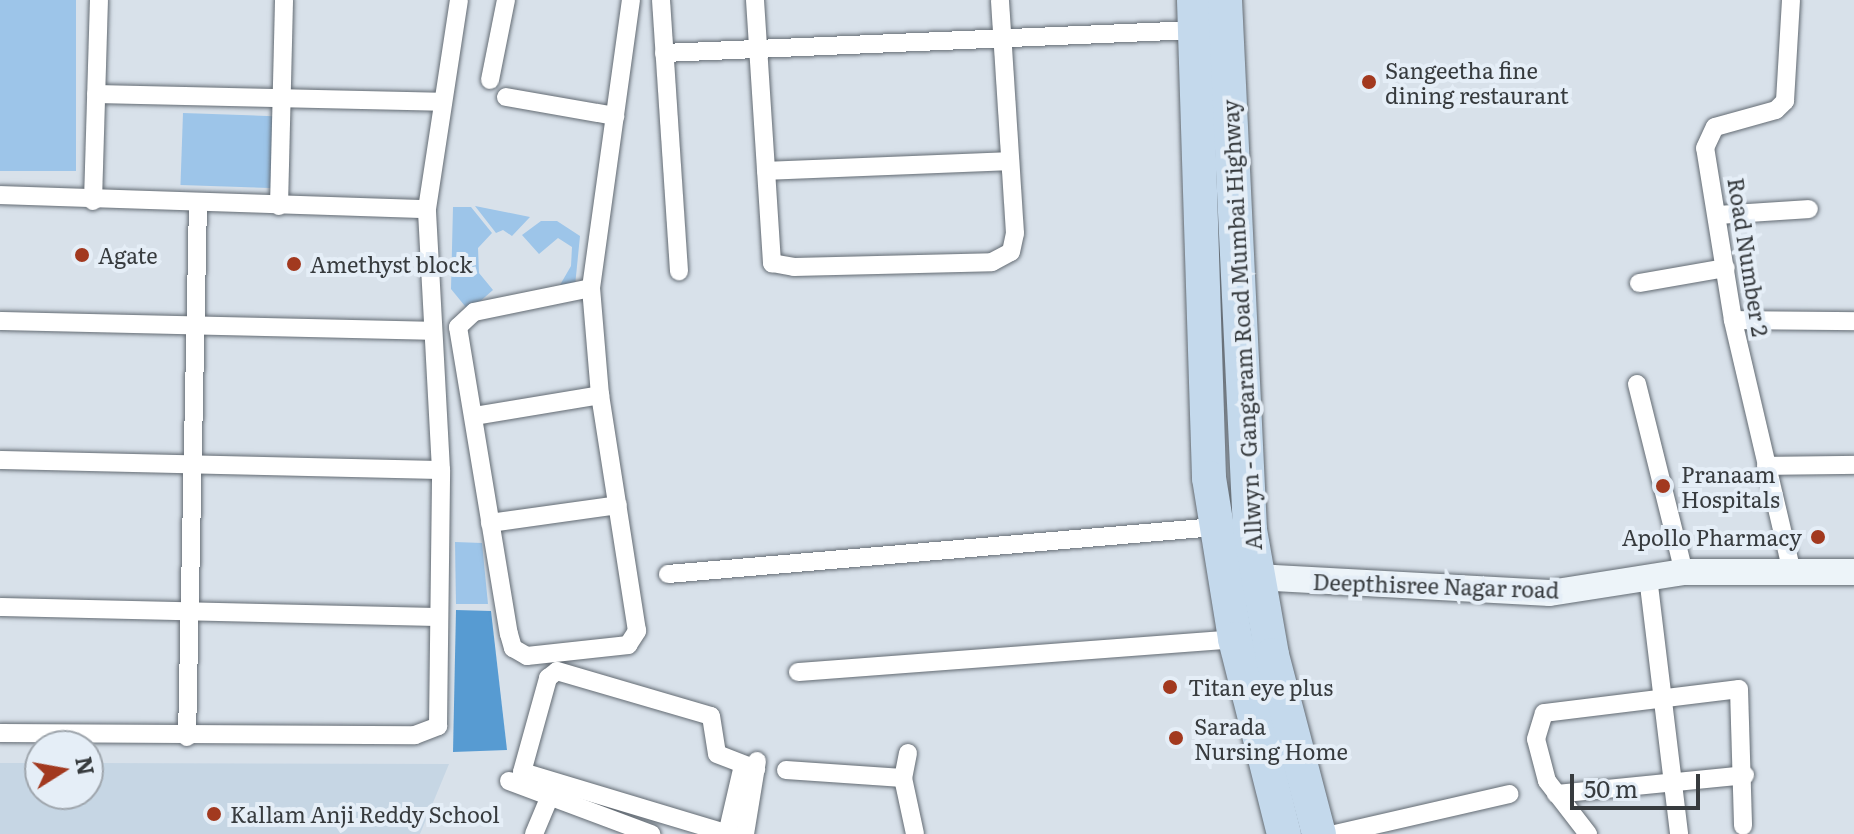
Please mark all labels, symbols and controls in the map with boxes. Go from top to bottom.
place label: Sangeetha fine dining restaurant [1385,56,1569,108]
marker: Sangeetha fine dining restaurant [1360,73,1378,91]
street label: Allwyn - Gangaram Road Mumbai Highway [1216,99,1266,551]
street label: Road Number 2 [1723,176,1775,338]
place label: Agate [98,242,158,268]
marker: Agate [73,246,91,264]
place label: Amethyst block [310,251,473,277]
marker: Amethyst block [285,255,303,273]
place label: Pranaam Hospitals [1681,460,1780,512]
marker: Pranaam Hospitals [1652,475,1674,497]
place label: Apollo Pharmacy [1622,524,1802,550]
marker: Apollo Pharmacy [1809,528,1827,546]
street label: Deepthisree Nagar road [1312,568,1560,602]
place label: Titan eye plus [1188,674,1333,700]
marker: Titan eye plus [1159,676,1181,698]
place label: Sarada Nursing Home [1194,712,1348,764]
marker: Sarada Nursing Home [1165,727,1187,749]
north arrow [24,730,104,810]
text: N [68,753,104,778]
scale bar [1574,758,1704,808]
text: 50 m [1584,770,1638,805]
place label: Kallam Anji Reddy School [230,801,500,827]
marker: Kallam Anji Reddy School [205,805,223,823]

